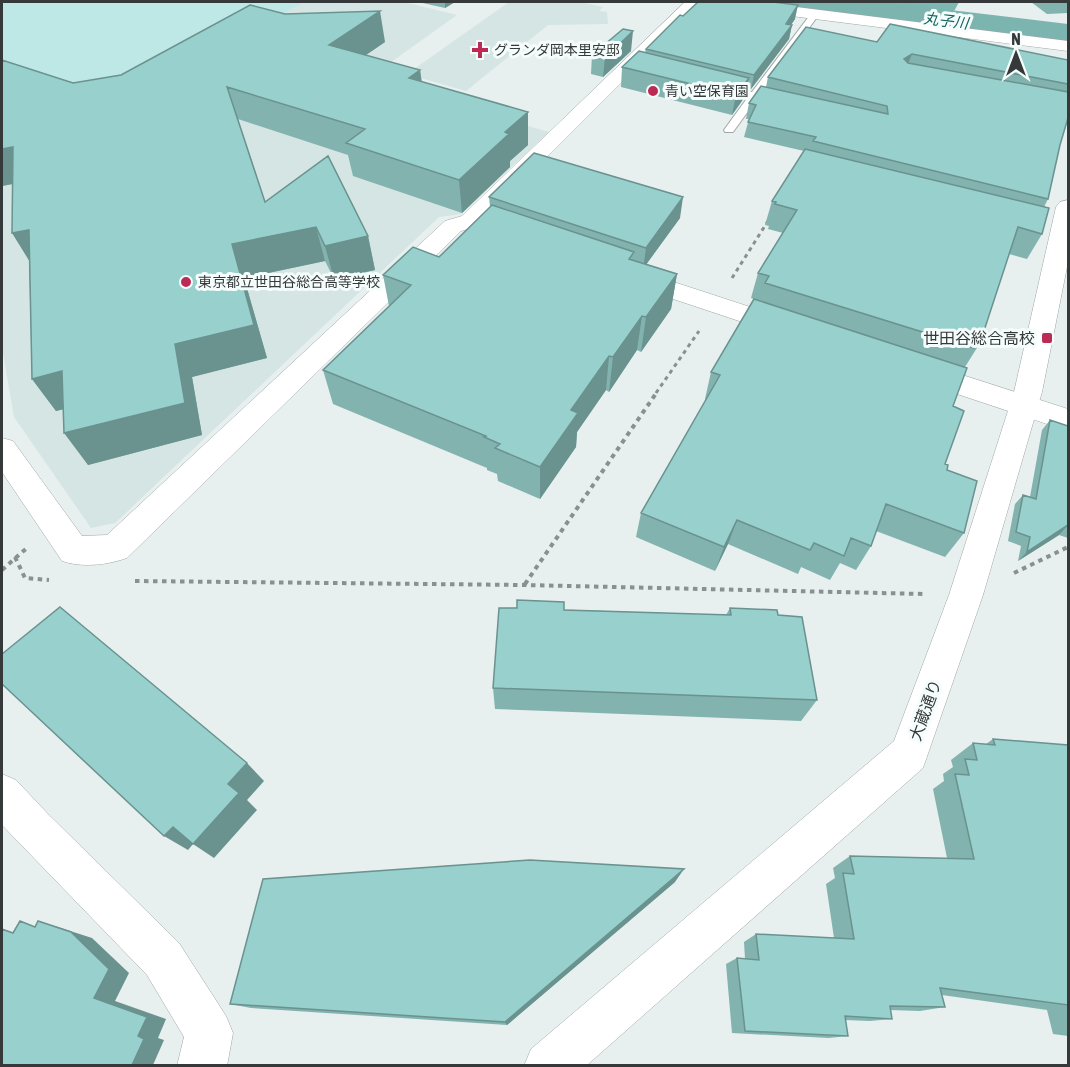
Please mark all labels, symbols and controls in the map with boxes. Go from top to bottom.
water label: 丸子川 [923,9,971,32]
north arrow [986,24,1046,84]
text: N [1011,30,1021,48]
marker: グランダ岡本里安邸 [471,41,489,59]
place label: グランダ岡本里安邸 [494,42,620,58]
place label: 青い空保育園 [665,83,749,99]
marker: 青い空保育園 [646,84,660,98]
place label: 東京都立世田谷総合高等学校 [198,274,380,290]
marker: 東京都立世田谷総合高等学校 [179,275,193,289]
place label: 世田谷総合高校 [923,329,1035,347]
marker: 世田谷総合高校 [1040,331,1054,345]
street label: 大蔵通り [906,677,944,743]

